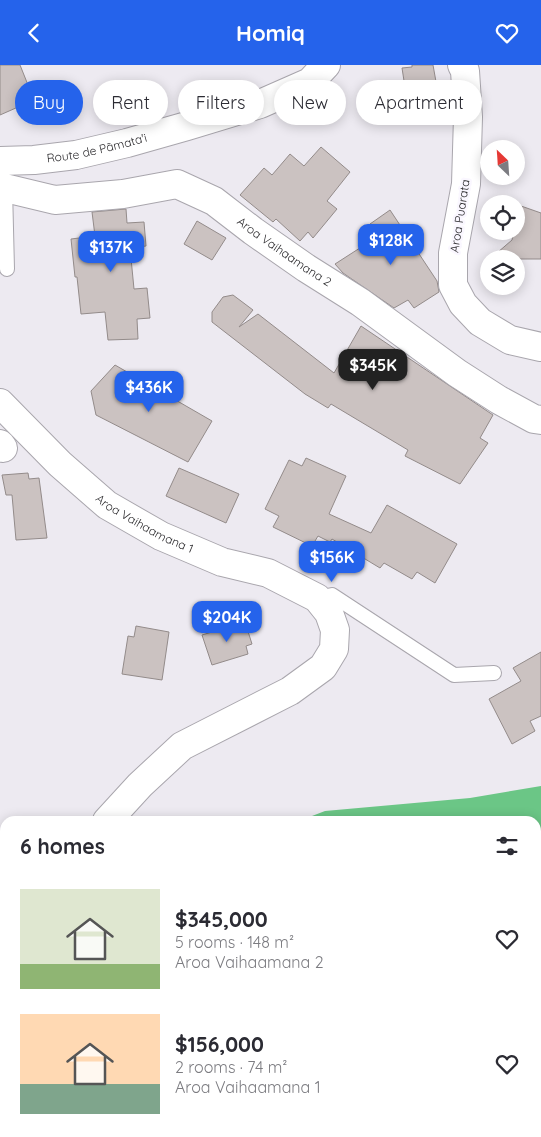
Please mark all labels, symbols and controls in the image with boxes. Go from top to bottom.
icon: back [20,19,48,47]
text: Homiq [236,19,305,47]
icon: heart [493,19,521,47]
chip: Buy [15,80,83,125]
chip: Rent [93,80,168,125]
chip: Filters [178,80,264,125]
chip: New [274,80,346,125]
chip: Apartment [356,80,482,125]
street label: Route de Pāmata'i [46,130,149,165]
north arrow [480,140,525,185]
map controls [480,140,525,295]
street label: Aroa Puarata [446,178,473,254]
button: locate [480,195,525,240]
street label: Aroa Vaihaamana 2 [234,214,335,289]
pin: $128K [356,223,426,266]
text: $128K [369,230,413,250]
pin: $137K [76,231,146,273]
text: $137K [89,237,133,257]
button: layers [480,250,525,295]
pin: $345K [338,349,408,391]
text: $345K [349,355,397,375]
pin: $436K [114,371,184,413]
text: $436K [126,377,172,397]
street label: Aroa Vaihaamana 1 [93,491,196,556]
pin: $156K [297,541,367,583]
text: $156K [310,547,354,567]
pin: $204K [192,601,262,643]
text: $204K [203,607,251,627]
icon: filters [493,832,521,860]
text: 6 homes [20,833,105,859]
text: $345,000 [175,906,268,932]
icon: home [60,909,120,969]
icon: heart [493,925,521,953]
text: 5 rooms · 148 m² [175,932,294,952]
text: Aroa Vaihaamana 2 [175,952,324,972]
text: $156,000 [175,1031,264,1057]
icon: home [60,1034,120,1094]
icon: heart [493,1050,521,1078]
text: 2 rooms · 74 m² [175,1057,287,1077]
text: Aroa Vaihaamana 1 [175,1077,321,1097]

